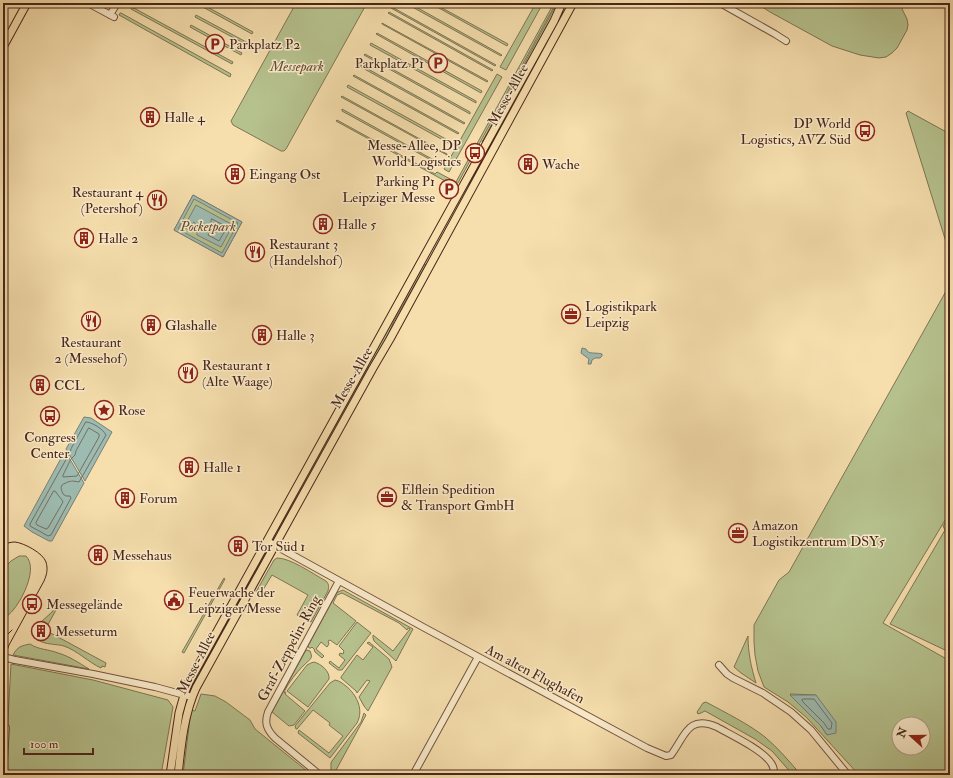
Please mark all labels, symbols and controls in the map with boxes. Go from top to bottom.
parking icon: Parkplatz P2 [204,33,226,55]
place label: Parkplatz P2 [229,36,300,54]
parking icon: Parkplatz P1 [427,52,449,74]
place label: Parkplatz P1 [355,55,424,73]
park label: Messepark [269,58,324,75]
street label: Messe-Allee [484,61,532,129]
building icon: Halle 4 [139,106,161,128]
place label: Halle 4 [164,109,206,126]
place label: DP World Logistics, AVZ Süd [741,115,851,148]
bus stop icon: DP World Logistics, AVZ Süd [854,120,876,142]
place label: Messe-Allee, DP World Logistics [367,137,461,170]
bus stop icon: Messe-Allee, DP World Logistics [464,142,486,164]
building icon: Wache [517,153,539,175]
place label: Wache [541,156,580,173]
building icon: Eingang Ost [224,163,246,185]
place label: Eingang Ost [249,166,321,183]
place label: Parking P1 Leipziger Messe [342,173,435,207]
parking icon: Parking P1 Leipziger Messe [438,178,460,200]
place label: Restaurant 4 (Petershof) [72,184,144,217]
restaurant icon: Restaurant 4 (Petershof) [146,189,168,211]
building icon: Halle 5 [312,213,334,235]
place label: Halle 5 [337,216,377,233]
park label: Pocketpark [179,218,236,235]
building icon: Halle 2 [73,227,95,249]
place label: Halle 2 [98,230,138,247]
place label: Restaurant 3 (Handelshof) [269,236,343,269]
restaurant icon: Restaurant 3 (Handelshof) [244,241,266,263]
place label: Logistikpark Leipzig [585,298,657,332]
office icon: Logistikpark Leipzig [560,303,582,325]
restaurant icon: Restaurant 2 (Messehof) [80,310,102,332]
building icon: Glashalle [140,314,162,336]
place label: Glashalle [165,317,217,334]
building icon: Halle 3 [251,324,273,346]
place label: Halle 3 [276,327,315,344]
place label: Restaurant 2 (Messehof) [55,334,127,367]
street label: Messe-Allee [328,344,376,412]
place label: Restaurant 1 (Alte Waage) [202,357,273,390]
restaurant icon: Restaurant 1 (Alte Waage) [177,362,199,384]
building icon: CCL [29,374,51,396]
place label: CCL [54,377,85,394]
place icon: Rose [93,399,115,421]
place label: Rose [118,402,145,419]
bus stop icon: Congress Center [39,405,61,427]
place label: Congress Center [24,429,76,462]
building icon: Halle 1 [178,456,200,478]
place label: Halle 1 [203,459,241,476]
place label: Elflein Spedition & Transport GmbH [401,481,515,515]
office icon: Elflein Spedition & Transport GmbH [376,486,398,508]
building icon: Forum [114,487,136,509]
place label: Forum [139,490,178,507]
place label: Amazon Logistikzentrum DSY5 [751,517,886,550]
office icon: Amazon Logistikzentrum DSY5 [727,522,749,544]
building icon: Tor Süd 1 [227,535,249,557]
place label: Tor Süd 1 [252,538,305,555]
building icon: Messehaus [87,544,109,566]
place label: Messehaus [112,547,172,564]
place label: Feuerwache der Leipziger Messe [188,584,281,618]
public building icon: Feuerwache der Leipziger Messe [163,589,185,611]
street label: Graf-Zeppelin-Ring [254,591,326,704]
bus stop icon: Messegelände [21,593,43,615]
place label: Messegelände [46,596,123,613]
building icon: Messeturm [30,620,52,642]
place label: Messeturm [55,623,118,640]
street label: Messe-Allee [173,629,219,697]
street label: Am alten Flughafen [482,640,587,707]
north arrow [891,716,931,756]
text: N [894,725,910,740]
scale bar [24,730,93,756]
text: 100 m [30,737,59,752]

